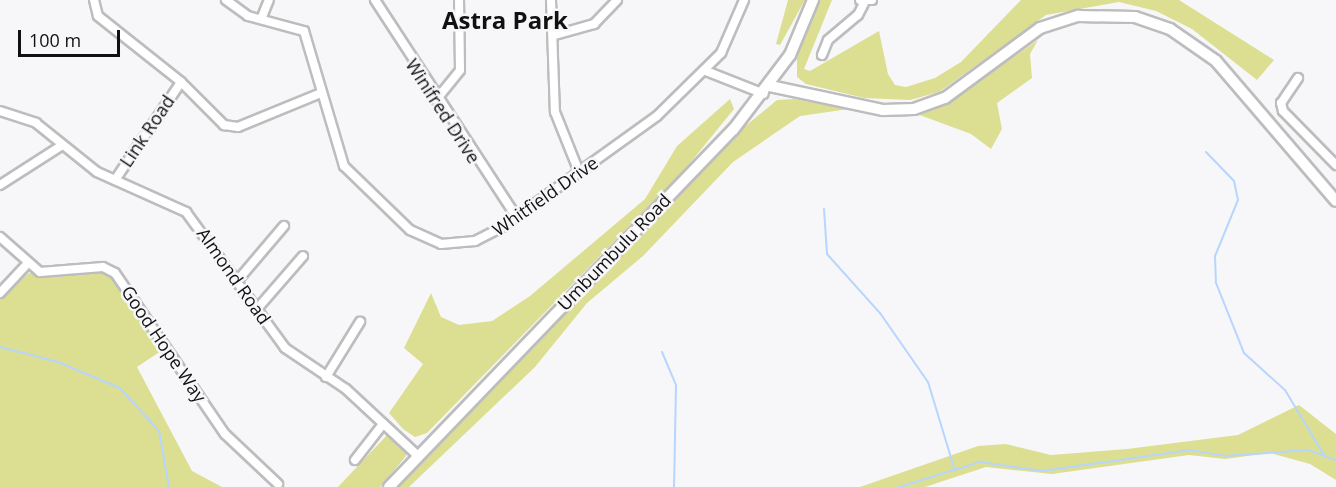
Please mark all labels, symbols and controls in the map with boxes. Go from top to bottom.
district label: Astra Park [442,6,568,34]
scale bar [21,18,123,56]
text: 100 m [29,28,81,52]
street label: Winifred Drive [401,55,485,167]
street label: Link Road [115,91,179,171]
street label: Whitfield Drive [488,152,602,240]
street label: Umbumbulu Road [553,189,675,315]
street label: Almond Road [193,223,275,329]
street label: Good Hope Way [117,282,211,406]

